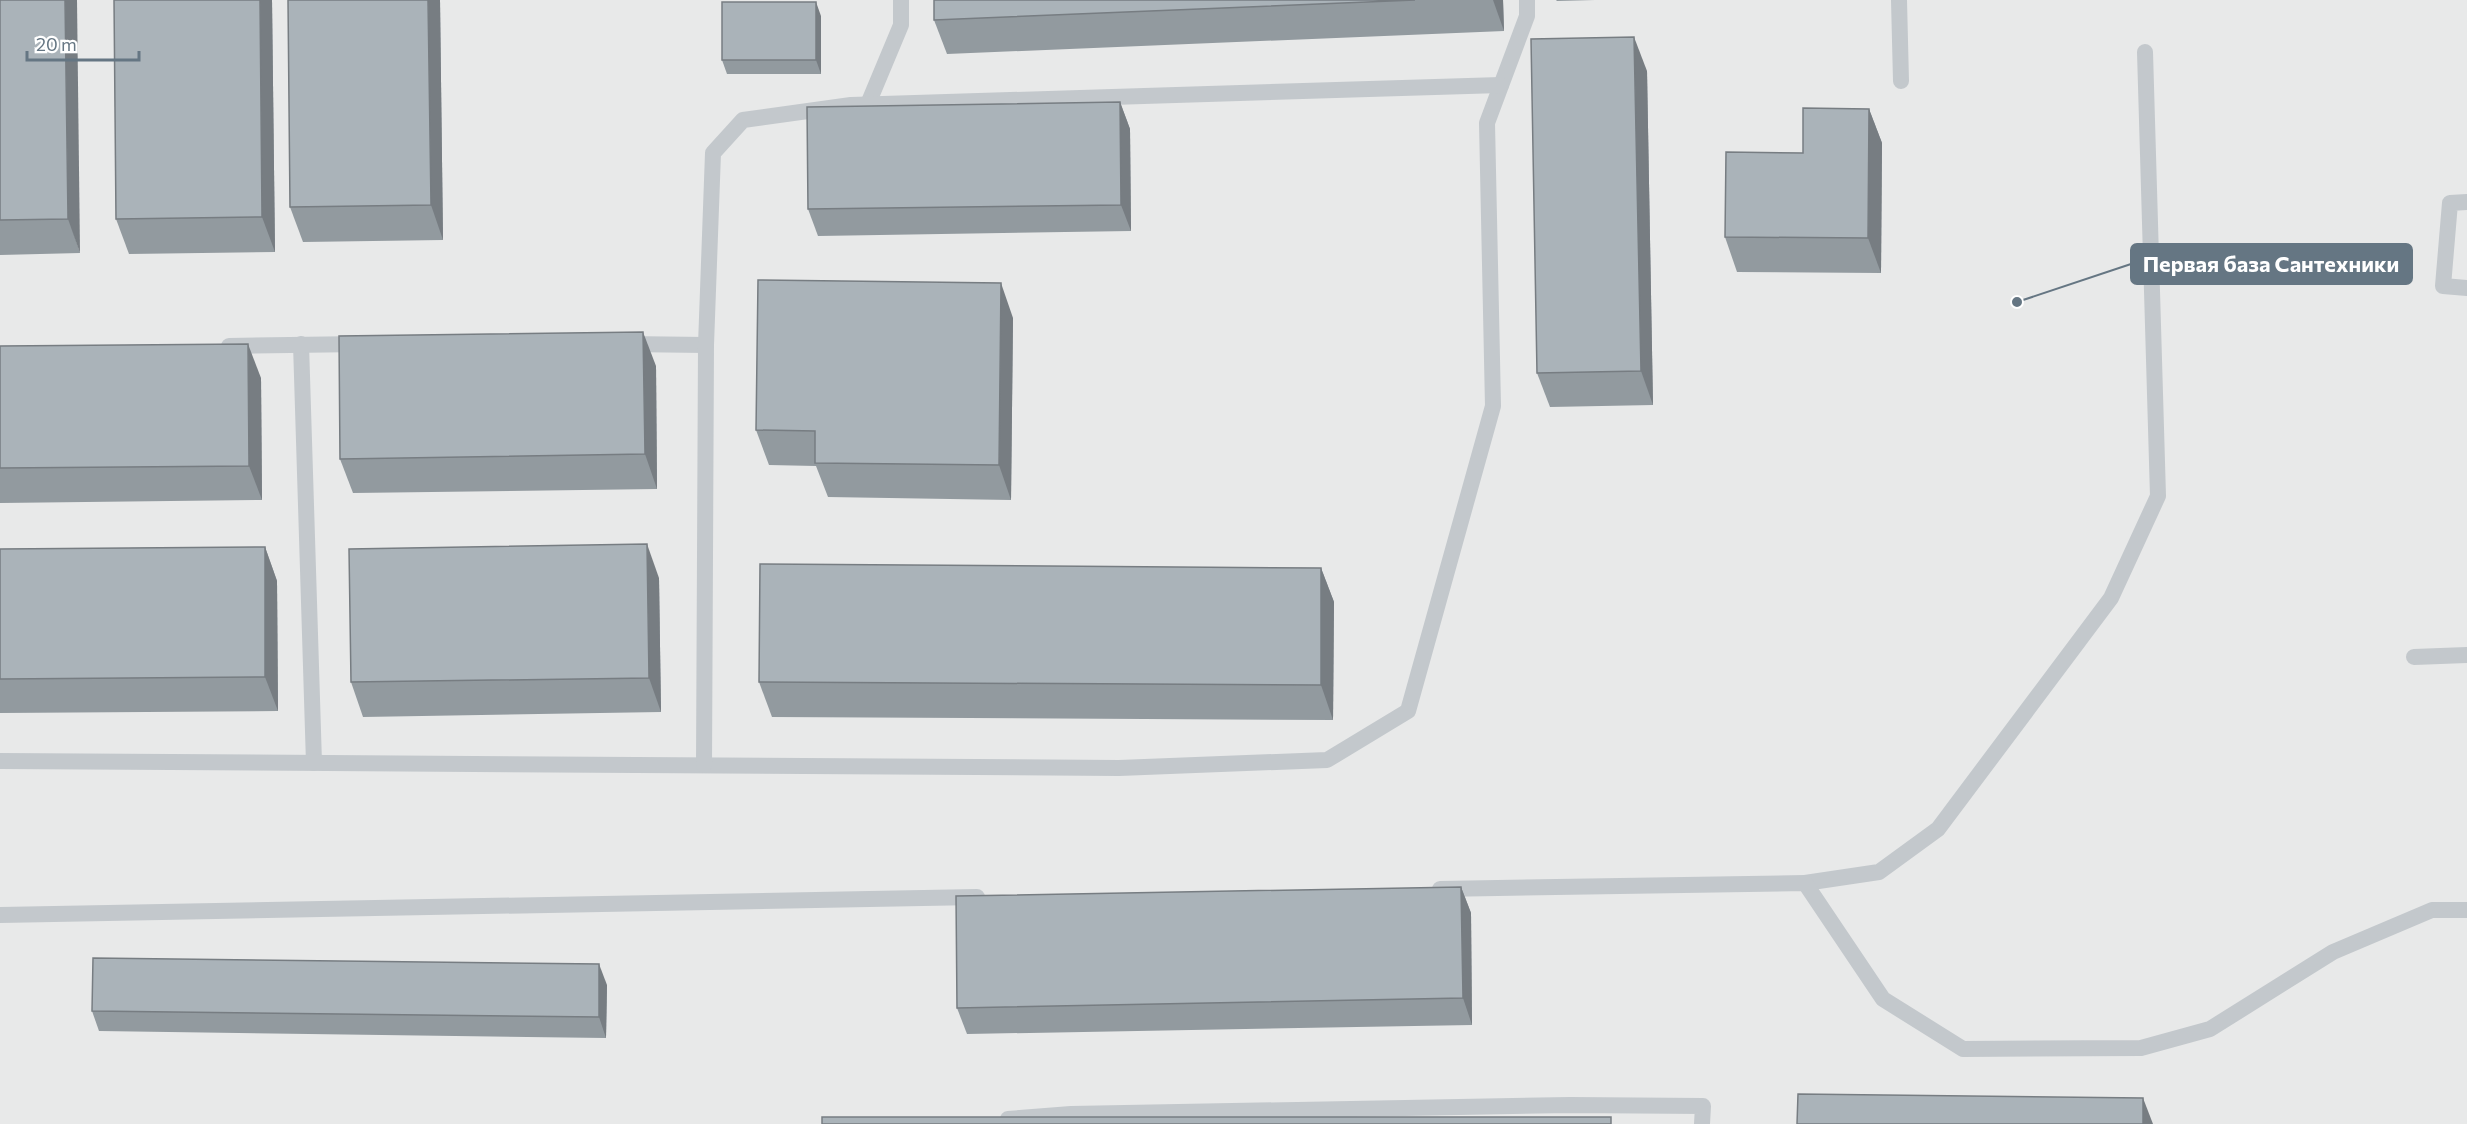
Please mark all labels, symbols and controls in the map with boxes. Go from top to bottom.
scale bar [27,24,140,62]
text: 20 m [36,33,77,55]
callout: Первая база Сантехники [2131,244,2412,284]
text: Первая база Сантехники [2143,250,2399,277]

